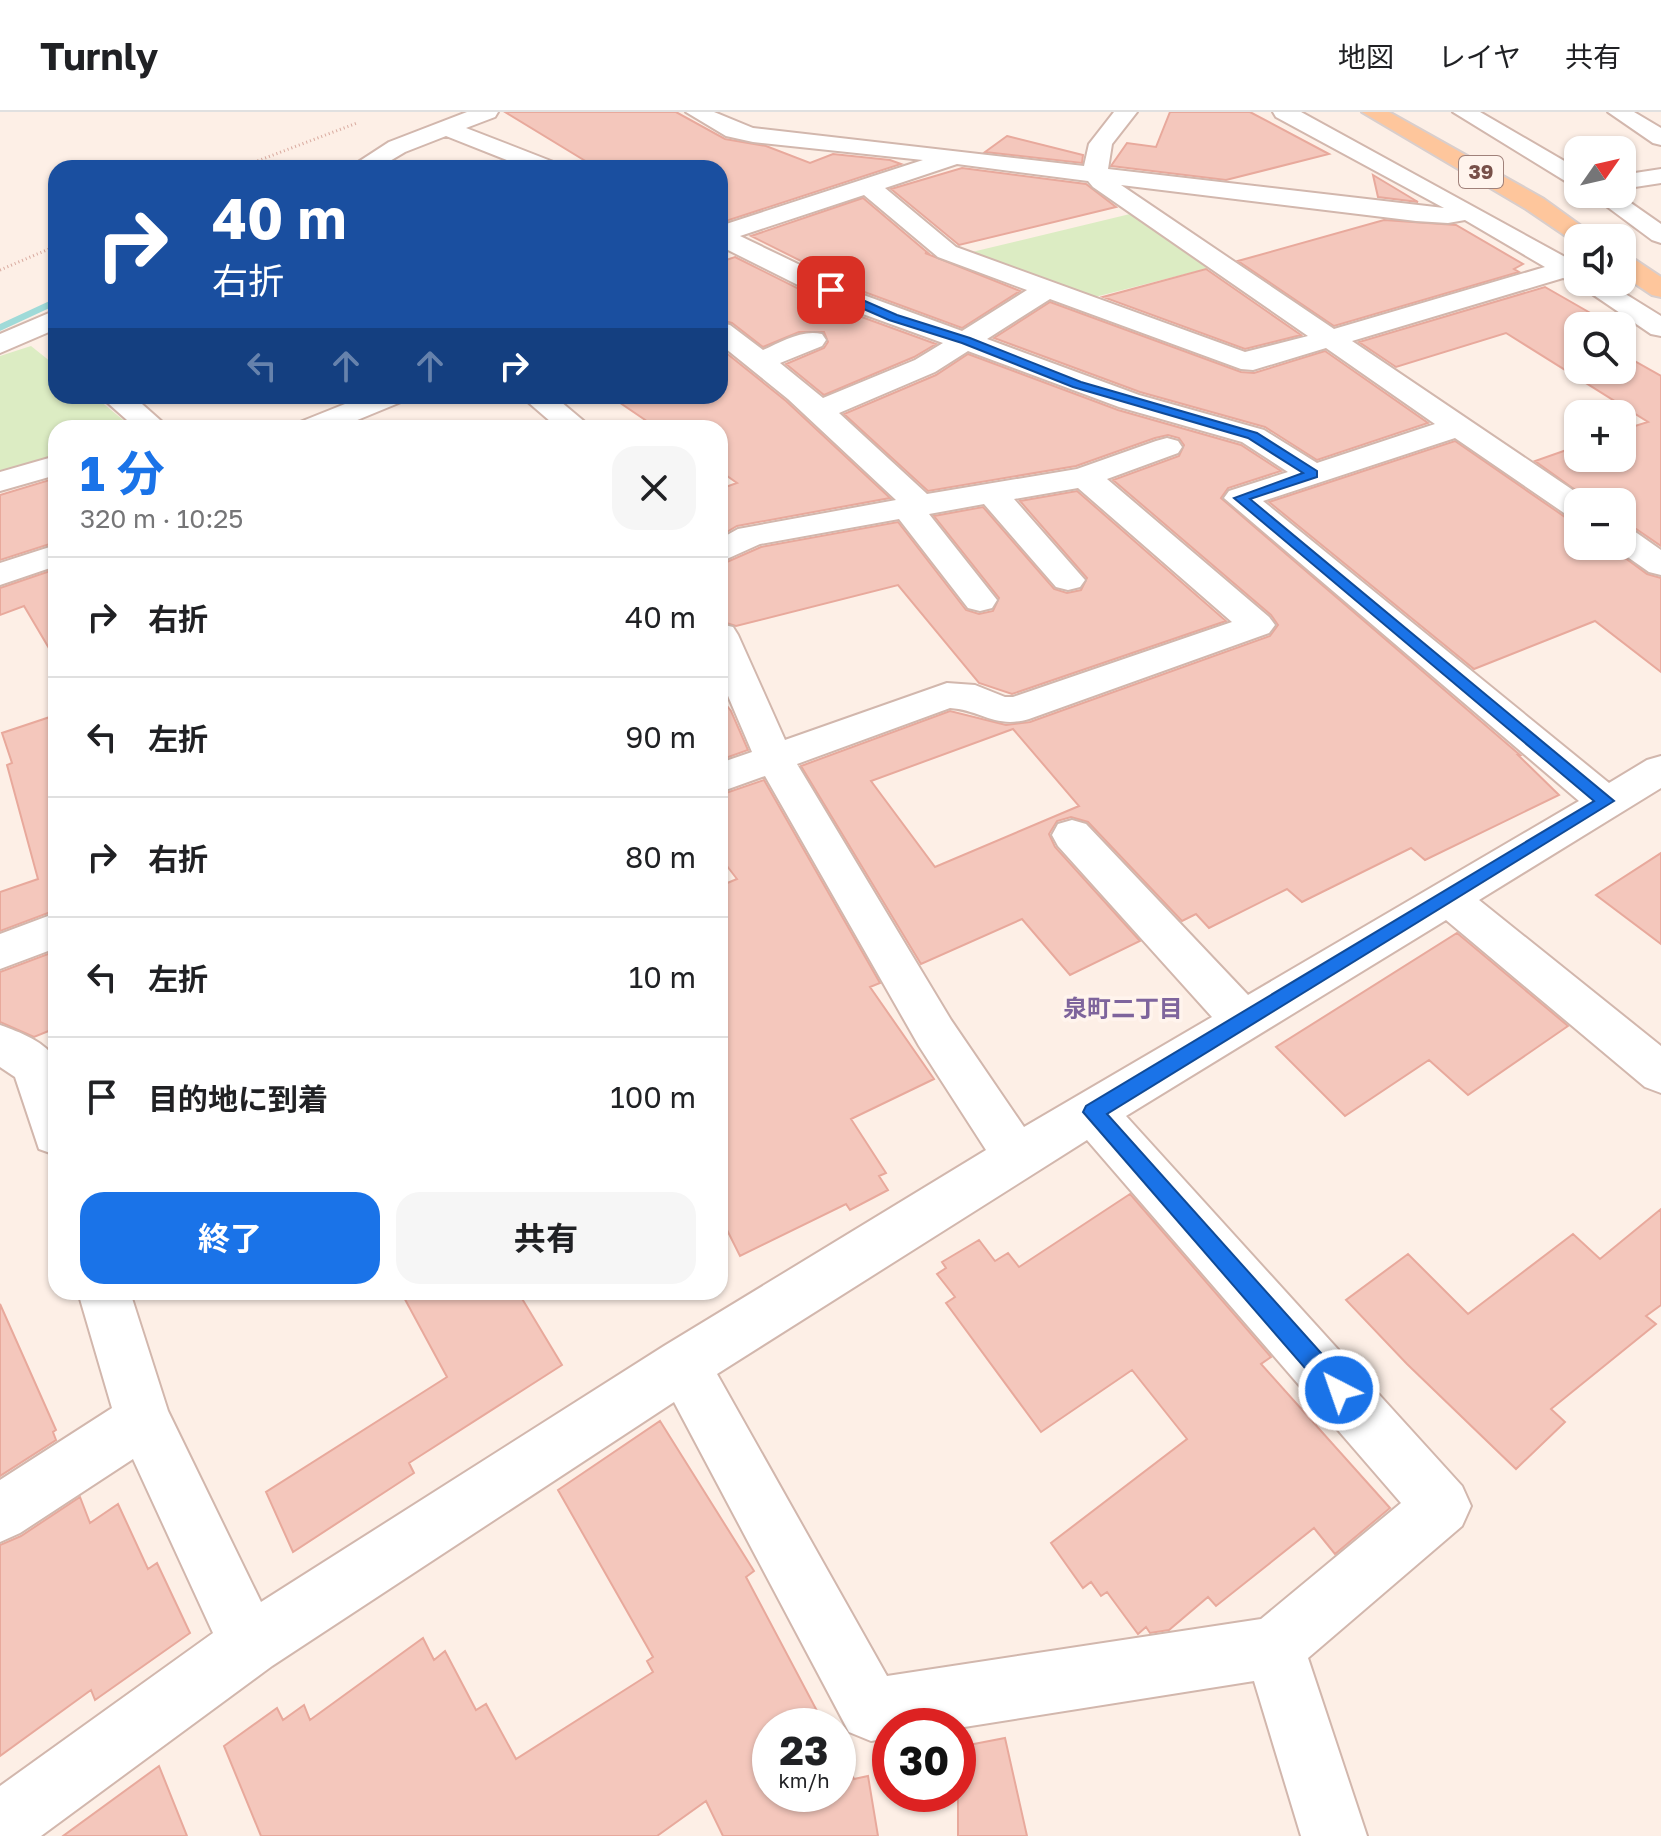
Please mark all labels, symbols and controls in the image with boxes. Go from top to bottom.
text: Turnly [40,33,158,78]
text: 地図 [1338,40,1394,73]
text: レイヤ [1438,40,1521,73]
text: 共有 [1565,40,1621,73]
north arrow [1564,136,1636,208]
map controls [1564,136,1636,560]
road number: 39 [1459,156,1503,188]
text: 40 m [212,184,346,251]
icon: right [80,192,184,296]
button: sound [1564,224,1636,296]
pin [797,256,865,324]
text: 右折 [212,259,284,302]
icon: arrive [809,268,853,312]
button: search [1564,312,1636,384]
icon: left [240,344,284,388]
icon: ahead [324,344,368,388]
icon: ahead [408,344,452,388]
icon: right [492,344,536,388]
button: + [1564,400,1636,472]
text: 1 分 [80,444,165,502]
button: close [612,446,696,530]
button: − [1564,488,1636,560]
text: 320 m · 10:25 [80,503,243,534]
icon: right [80,595,124,639]
text: 40 m [625,599,696,635]
text: 右折 [148,601,208,637]
icon: left [80,715,124,759]
text: 90 m [625,719,696,755]
text: 左折 [148,721,208,757]
icon: right [80,835,124,879]
text: 80 m [625,839,696,875]
text: 右折 [148,841,208,877]
icon: left [80,955,124,999]
text: 10 m [629,959,696,995]
text: 左折 [148,961,208,997]
district label: 泉町二丁目 [1063,993,1183,1022]
icon: arrive [80,1075,124,1119]
text: 100 m [610,1079,696,1115]
text: 目的地に到着 [148,1081,328,1117]
button: 終了 [80,1192,380,1284]
button: 共有 [396,1192,696,1284]
position arrow [1297,1348,1381,1432]
speed limit sign: 30 [872,1708,976,1812]
text: 23 [780,1726,828,1774]
text: km/h [779,1768,829,1792]

